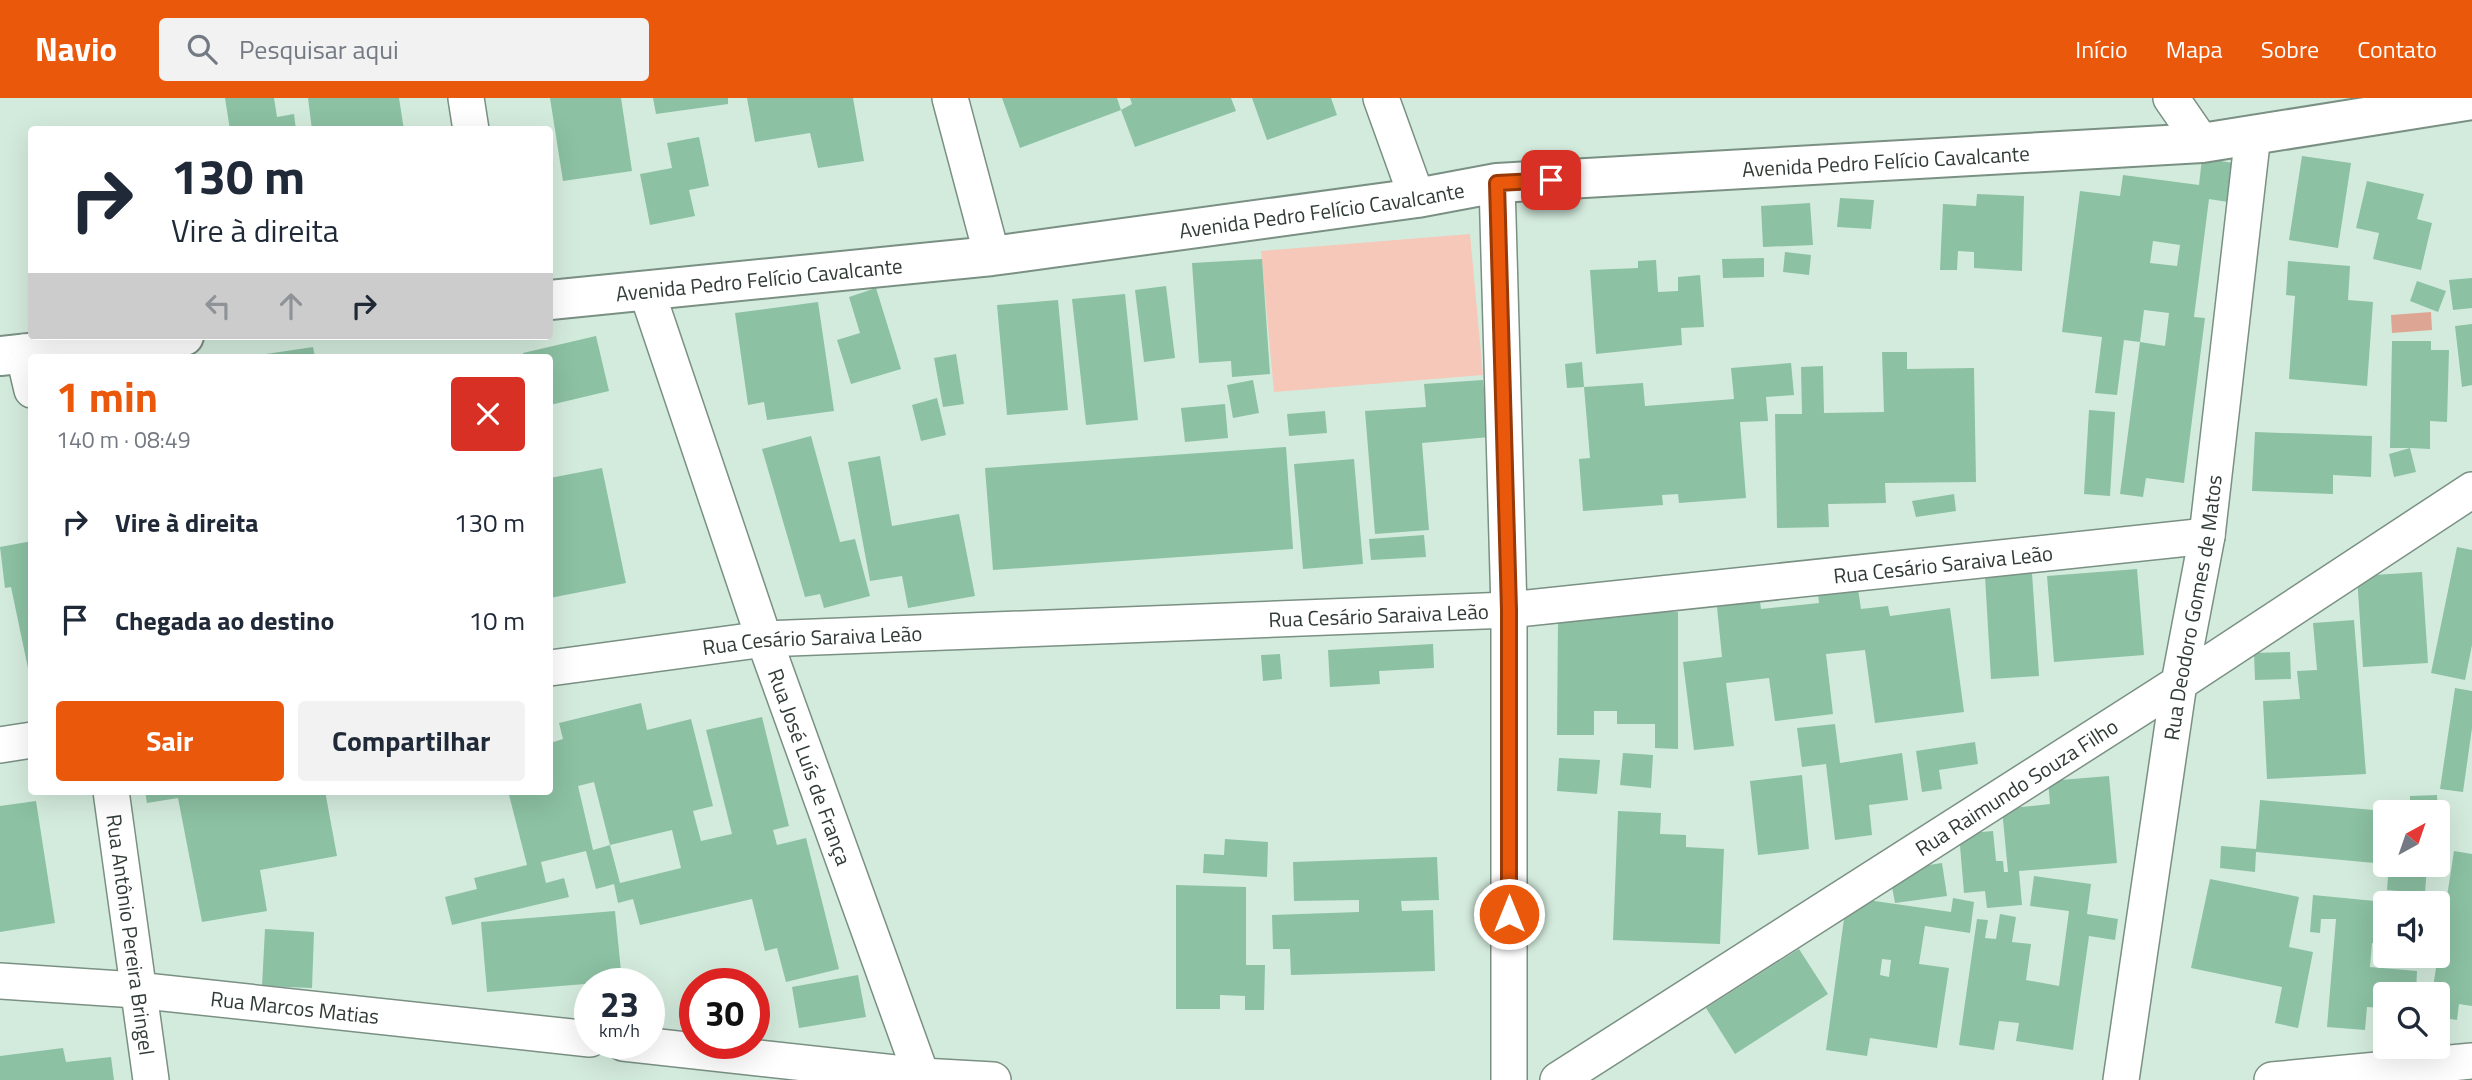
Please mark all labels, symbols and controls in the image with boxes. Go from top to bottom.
search box [159,18,649,81]
text: Navio [35,24,117,74]
icon: search [183,30,221,68]
text: Pesquisar aqui [239,30,399,69]
text: Início [2075,31,2128,67]
text: Mapa [2166,31,2223,67]
text: Sobre [2261,31,2319,67]
text: Contato [2357,31,2437,67]
street label: Avenida Pedro Felício Cavalcante [1741,137,2031,185]
text: 130 m [171,138,305,213]
pin [1521,150,1581,210]
icon: right [56,154,147,245]
icon: arrive [1532,161,1570,199]
street label: Avenida Pedro Felício Cavalcante [1177,173,1467,246]
text: Vire à direita [171,206,339,254]
street label: Avenida Pedro Felício Cavalcante [614,249,904,309]
icon: left [199,287,237,325]
icon: ahead [272,287,310,325]
icon: right [345,287,383,325]
text: 1 min [56,364,158,428]
button: close [451,377,525,451]
text: 140 m · 08:49 [56,422,191,457]
street label: Rua Deodoro Gomes de Matos [2155,473,2230,742]
icon: right [56,503,94,541]
text: Vire à direita [115,503,258,542]
text: 130 m [454,503,525,542]
street label: Rua Cesário Saraiva Leão [1832,536,2054,592]
street label: Rua Cesário Saraiva Leão [1268,595,1489,635]
icon: arrive [56,601,94,639]
text: Chegada ao destino [115,601,334,640]
text: 10 m [468,601,525,640]
street label: Rua Cesário Saraiva Leão [700,617,923,663]
street label: Rua José Luís de França [760,664,860,870]
button: Sair [56,701,284,781]
button: Compartilhar [298,701,525,781]
street label: Rua Raimundo Souza Filho [1909,710,2124,864]
north arrow [2373,800,2450,877]
map controls [2373,800,2450,1059]
street label: Rua Antônio Pereira Bringel [98,812,163,1057]
position arrow [1472,877,1546,951]
button: sound [2373,891,2450,968]
speed limit sign: 30 [679,968,770,1059]
text: 23 [600,977,639,1031]
street label: Rua Marcos Matias [209,982,381,1032]
button: search [2373,982,2450,1059]
text: km/h [599,1017,640,1044]

